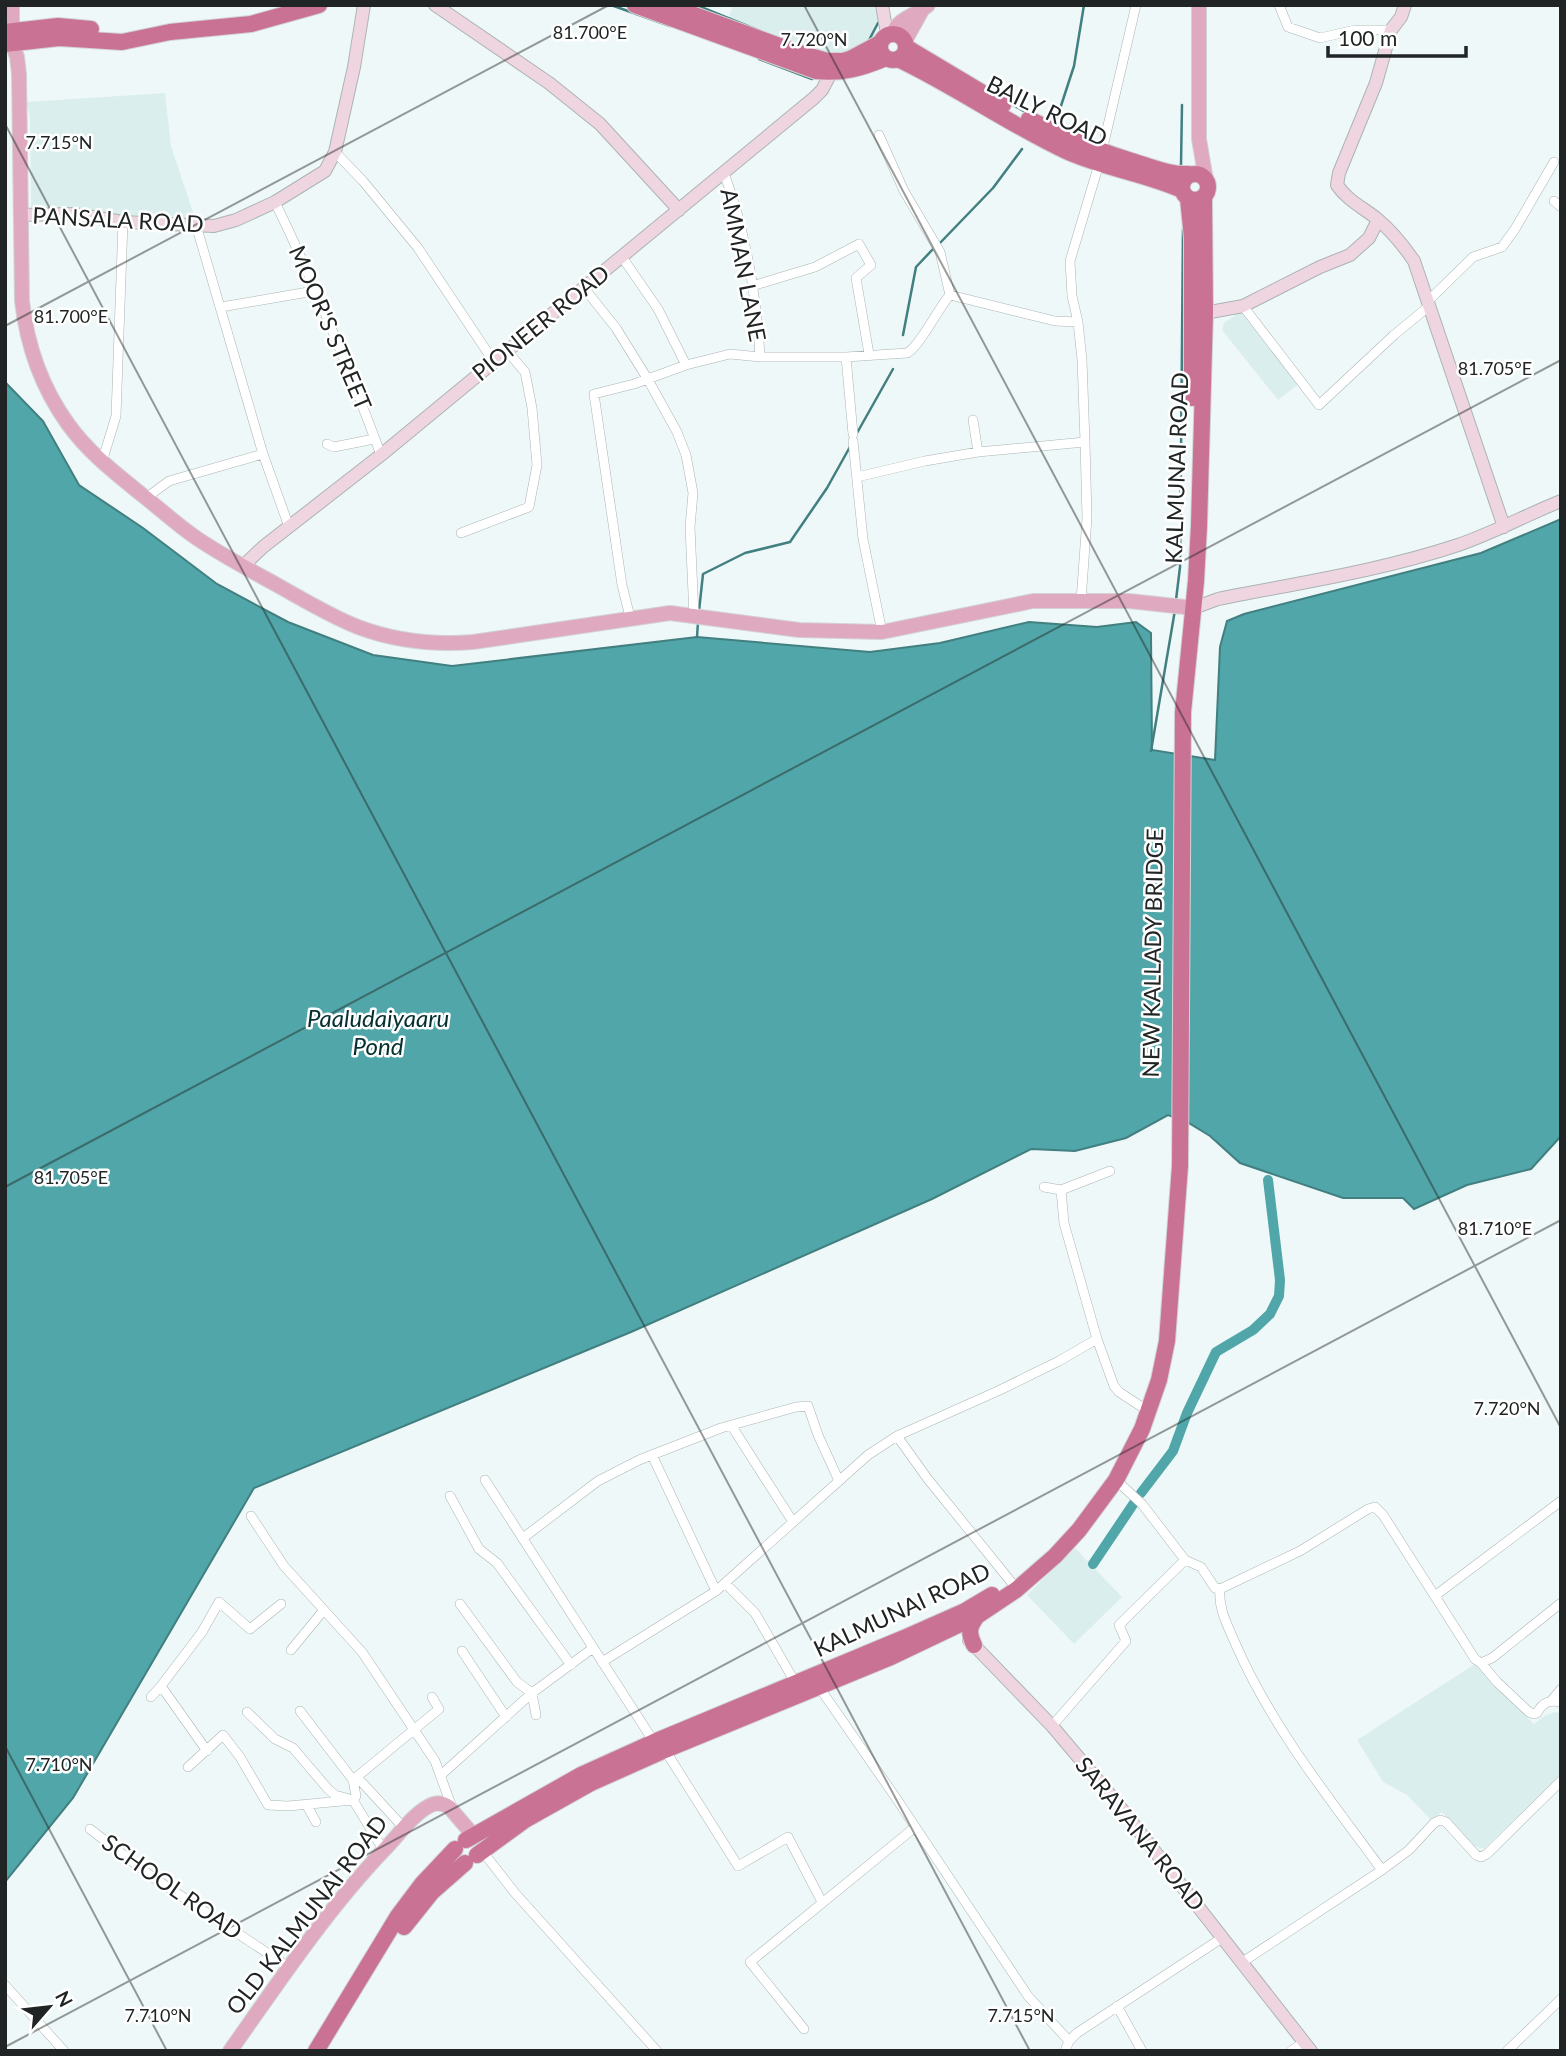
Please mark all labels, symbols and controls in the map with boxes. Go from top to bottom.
scale bar [1328,14,1466,58]
text: 81.700°E [553,21,627,43]
text: 100 m [1338,25,1397,50]
text: 7.720°N [780,28,848,50]
street label: BAILY ROAD [982,69,1112,151]
text: 7.715°N [25,131,93,153]
street label: AMMAN LANE [715,186,773,344]
street label: PANSALA ROAD [32,201,204,237]
street label: MOOR'S STREET [284,241,378,415]
street label: PIONEER ROAD [466,258,615,386]
text: 81.700°E [34,305,108,327]
text: 81.705°E [1458,357,1532,379]
street label: KALMUNAI ROAD [1159,372,1193,564]
street label: NEW KALLADY BRIDGE [1136,828,1168,1078]
water label: Paaludaiyaaru Pond [307,1003,449,1060]
text: 81.705°E [34,1166,108,1188]
text: 81.710°E [1458,1217,1532,1239]
text: 7.720°N [1473,1397,1541,1419]
street label: KALMUNAI ROAD [809,1556,994,1662]
street label: SARAVANA ROAD [1070,1751,1211,1916]
text: 7.710°N [25,1753,93,1775]
street label: OLD KALMUNAI ROAD [220,1809,393,2020]
street label: SCHOOL ROAD [97,1828,248,1945]
north arrow [14,1972,84,2042]
text: N [51,1987,78,2011]
text: 7.710°N [124,2004,192,2026]
text: 7.715°N [987,2004,1055,2026]

